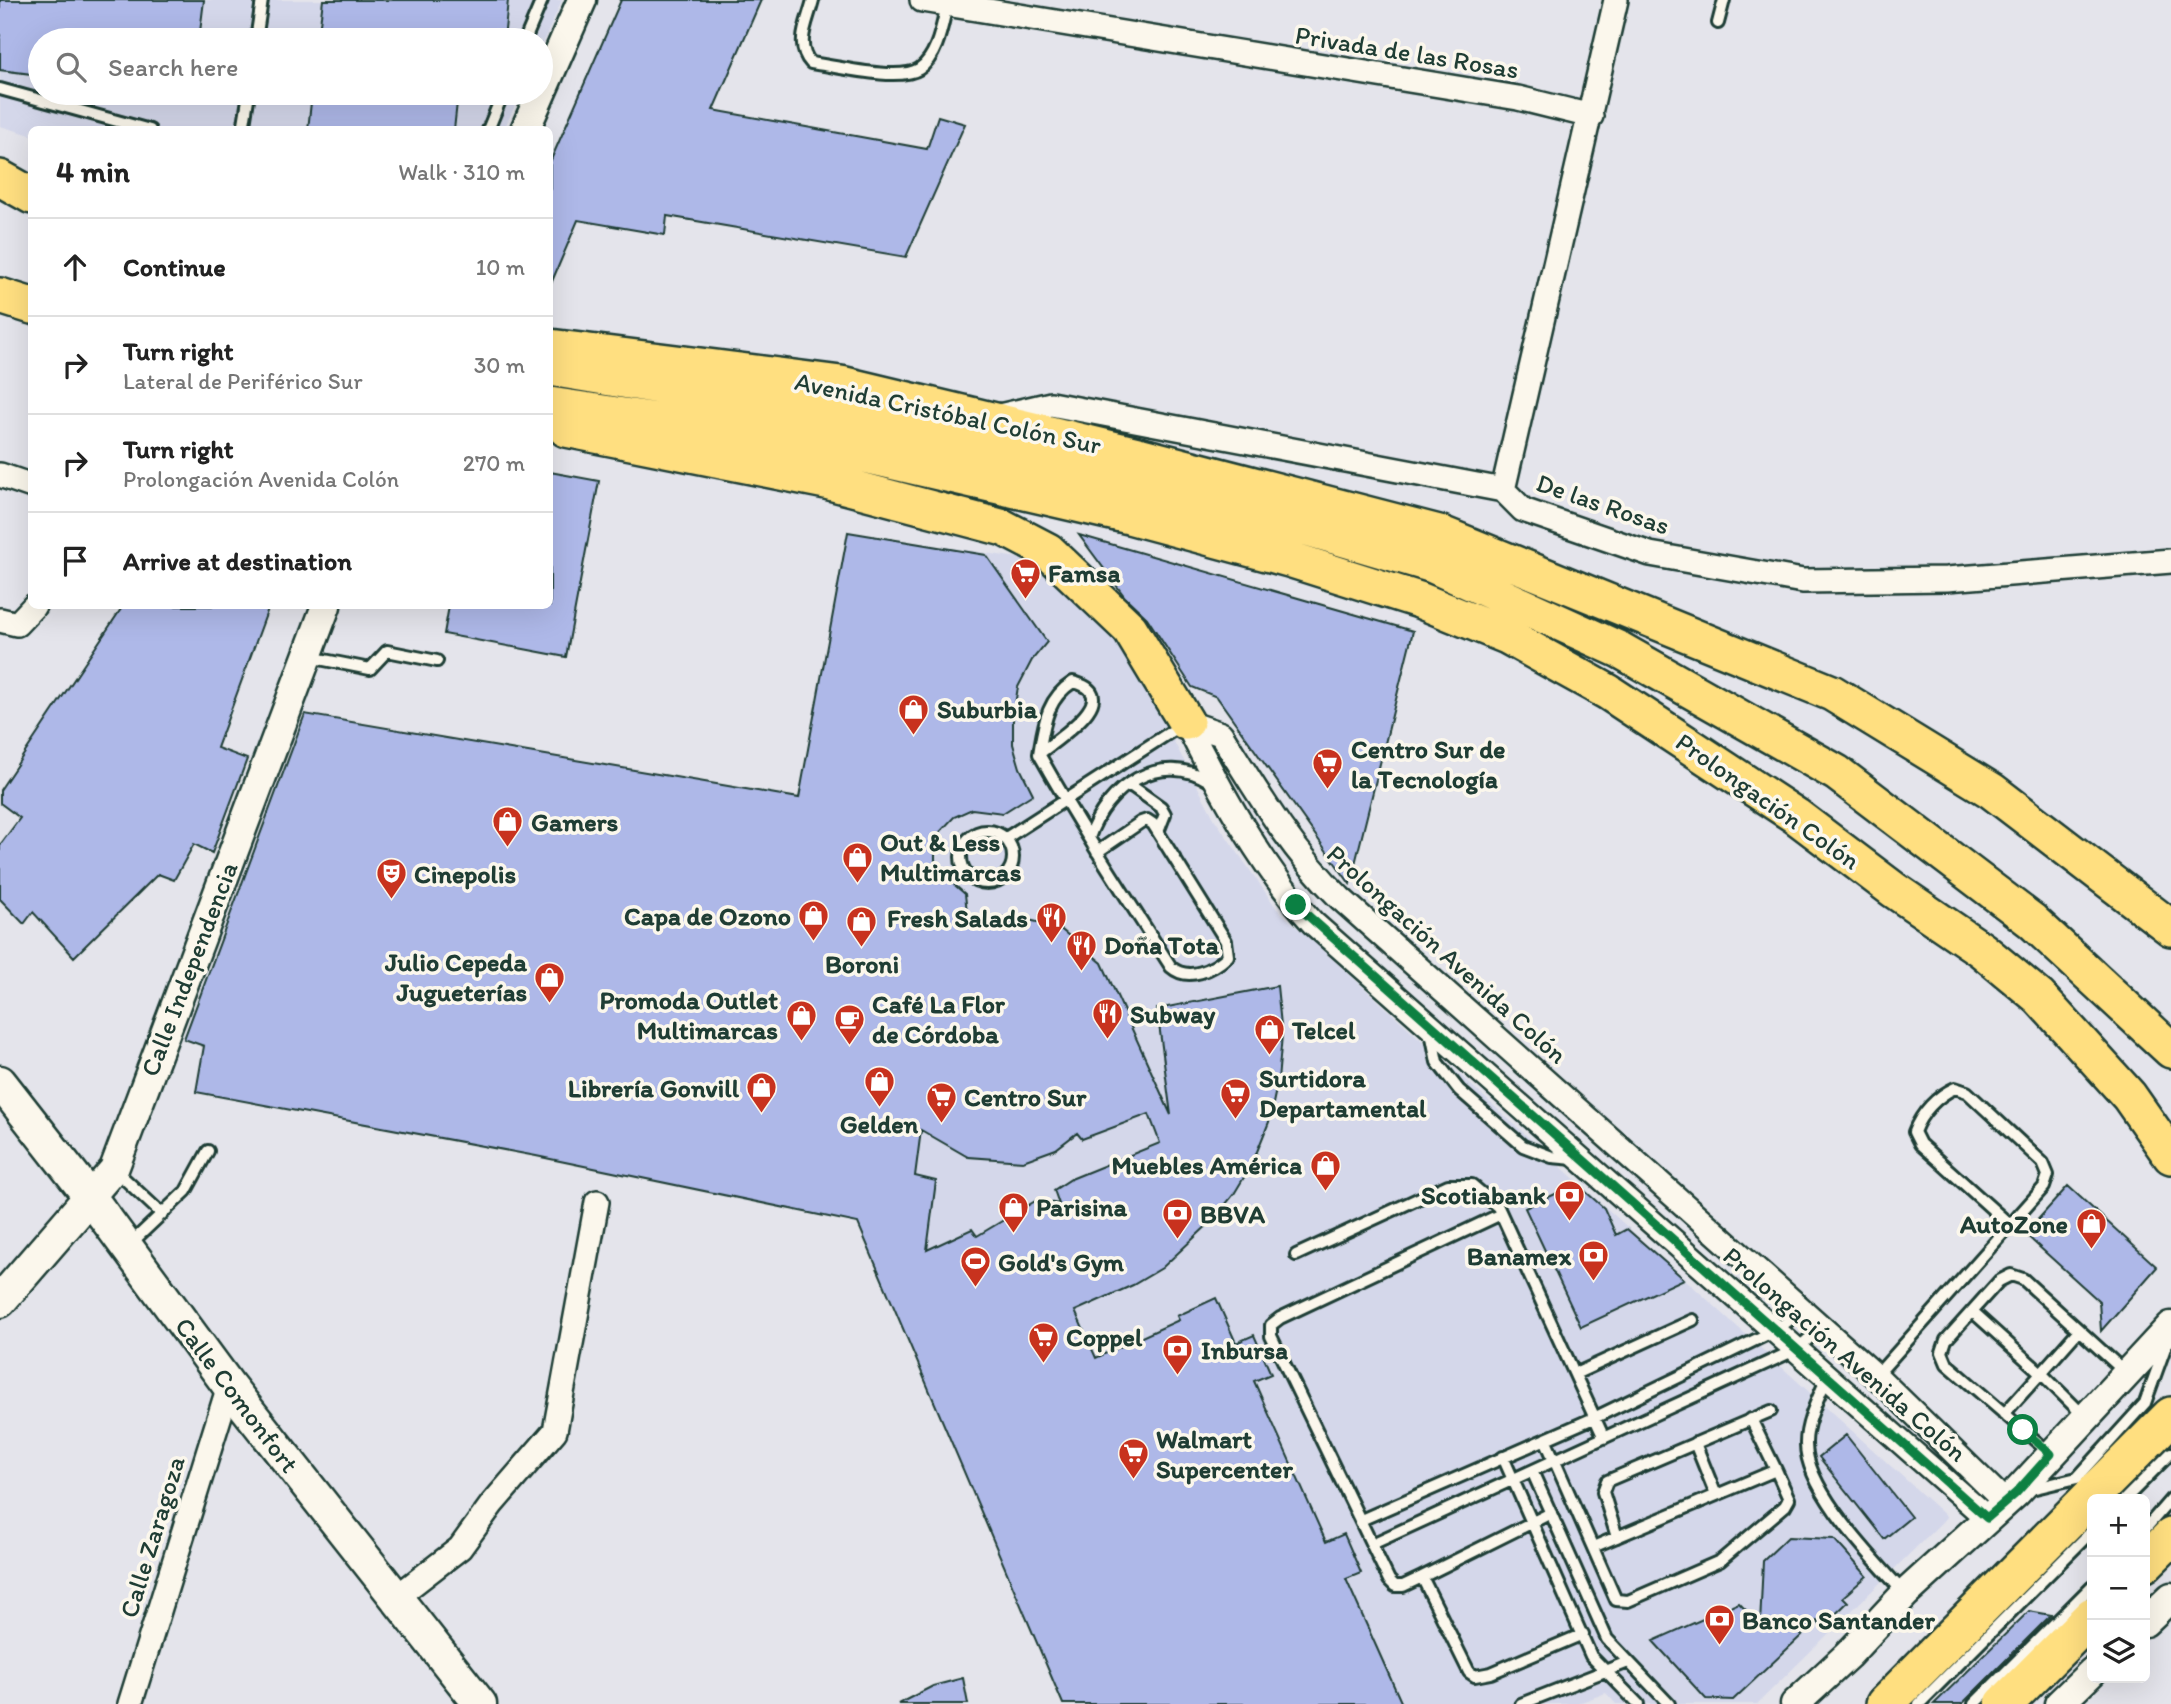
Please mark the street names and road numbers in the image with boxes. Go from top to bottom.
street label: Privada de las Rosas [1293,19,1521,85]
street label: Avenida Cristóbal Colón Sur [792,365,1104,461]
street label: De las Rosas [1532,466,1674,542]
street label: Prolongación Colón [1670,726,1866,877]
street label: Prolongación Avenida Colón [1320,838,1574,1070]
street label: Calle Independencia [133,857,245,1081]
street label: Prolongación Avenida Colón [1717,1240,1973,1469]
street label: Calle Comonfort [168,1311,306,1479]
street label: Calle Zaragoza [112,1452,192,1622]

